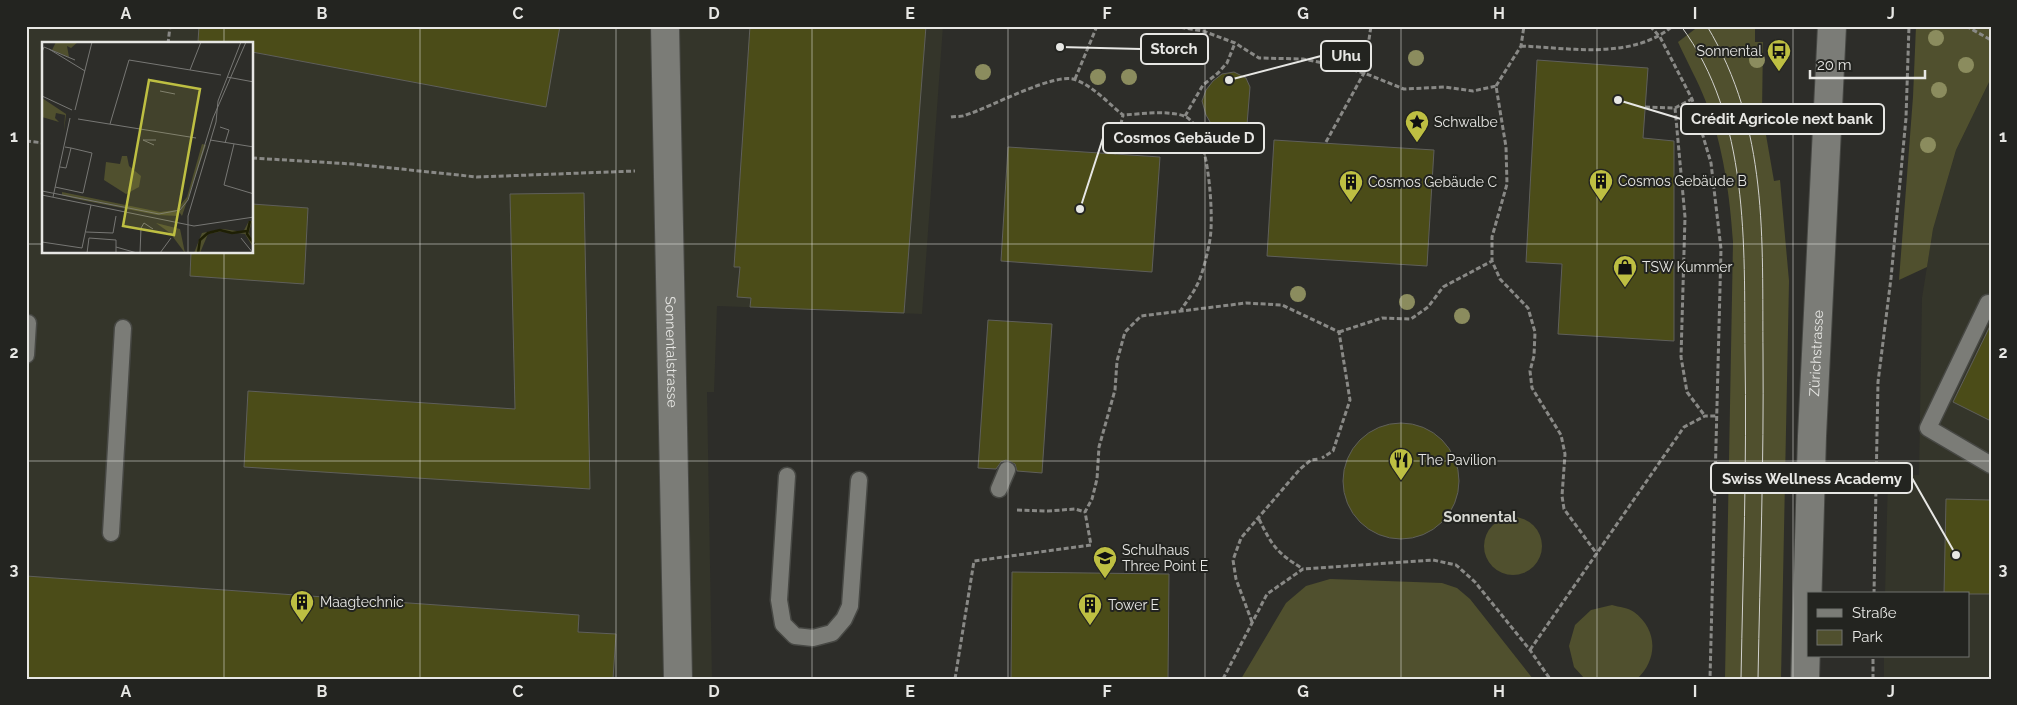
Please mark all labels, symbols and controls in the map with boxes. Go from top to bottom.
text: A [121,4,132,23]
text: B [317,4,328,23]
text: C [513,4,524,23]
text: D [708,4,720,23]
text: E [905,4,915,23]
text: F [1102,4,1112,23]
text: G [1297,4,1309,23]
text: H [1493,4,1505,23]
text: I [1693,4,1697,23]
text: J [1887,4,1895,23]
callout: Storch [1141,34,1208,64]
bus stop icon: Sonnental [1766,38,1792,72]
text: Storch [1151,40,1198,58]
callout: Uhu [1321,41,1371,71]
inset map [42,42,254,254]
place label: Sonnental [1696,43,1762,59]
text: Uhu [1331,47,1361,65]
scale bar [1810,48,1924,80]
text: 20 m [1817,56,1852,74]
callout: Crédit Agricole next bank [1681,104,1884,134]
place icon: Schwalbe [1404,109,1430,143]
text: Crédit Agricole next bank [1691,110,1874,128]
place label: Schwalbe [1434,114,1498,130]
callout: Cosmos Gebäude D [1103,123,1264,153]
text: 1 [10,127,18,146]
text: 1 [1999,127,2007,146]
text: Cosmos Gebäude D [1113,129,1255,147]
building icon: Cosmos Gebäude B [1588,168,1614,202]
building icon: Cosmos Gebäude C [1338,169,1364,203]
place label: Cosmos Gebäude B [1618,173,1747,189]
place label: Cosmos Gebäude C [1368,174,1498,190]
shop icon: TSW Kummer [1612,254,1638,288]
place label: TSW Kummer [1642,259,1733,275]
street label: Sonnentalstrasse [662,296,681,408]
street label: Zürichstrasse [1806,310,1826,397]
text: 2 [9,343,19,362]
text: 2 [1998,343,2008,362]
restaurant icon: The Pavilion [1388,447,1414,481]
place label: The Pavilion [1418,452,1496,468]
callout: Swiss Wellness Academy [1711,463,1912,493]
text: Swiss Wellness Academy [1722,470,1903,488]
district label: Sonnental [1443,508,1517,526]
place label: Schulhaus Three Point E [1122,542,1208,574]
school or university icon: Schulhaus Three Point E [1092,545,1118,579]
text: 3 [10,560,19,579]
text: 3 [1999,560,2008,579]
building icon: Maagtechnic [289,589,315,623]
building icon: Tower E [1077,592,1103,626]
legend [1807,592,1970,658]
place label: Maagtechnic [320,594,404,610]
place label: Tower E [1108,597,1159,613]
text: Straße [1852,604,1897,622]
text: Park [1852,628,1883,646]
text: A [121,682,132,701]
text: B [317,682,328,701]
text: C [513,682,524,701]
text: D [708,682,720,701]
text: E [905,682,915,701]
text: F [1102,682,1112,701]
text: G [1297,682,1309,701]
text: H [1493,682,1505,701]
text: I [1693,682,1697,701]
text: J [1887,682,1895,701]

